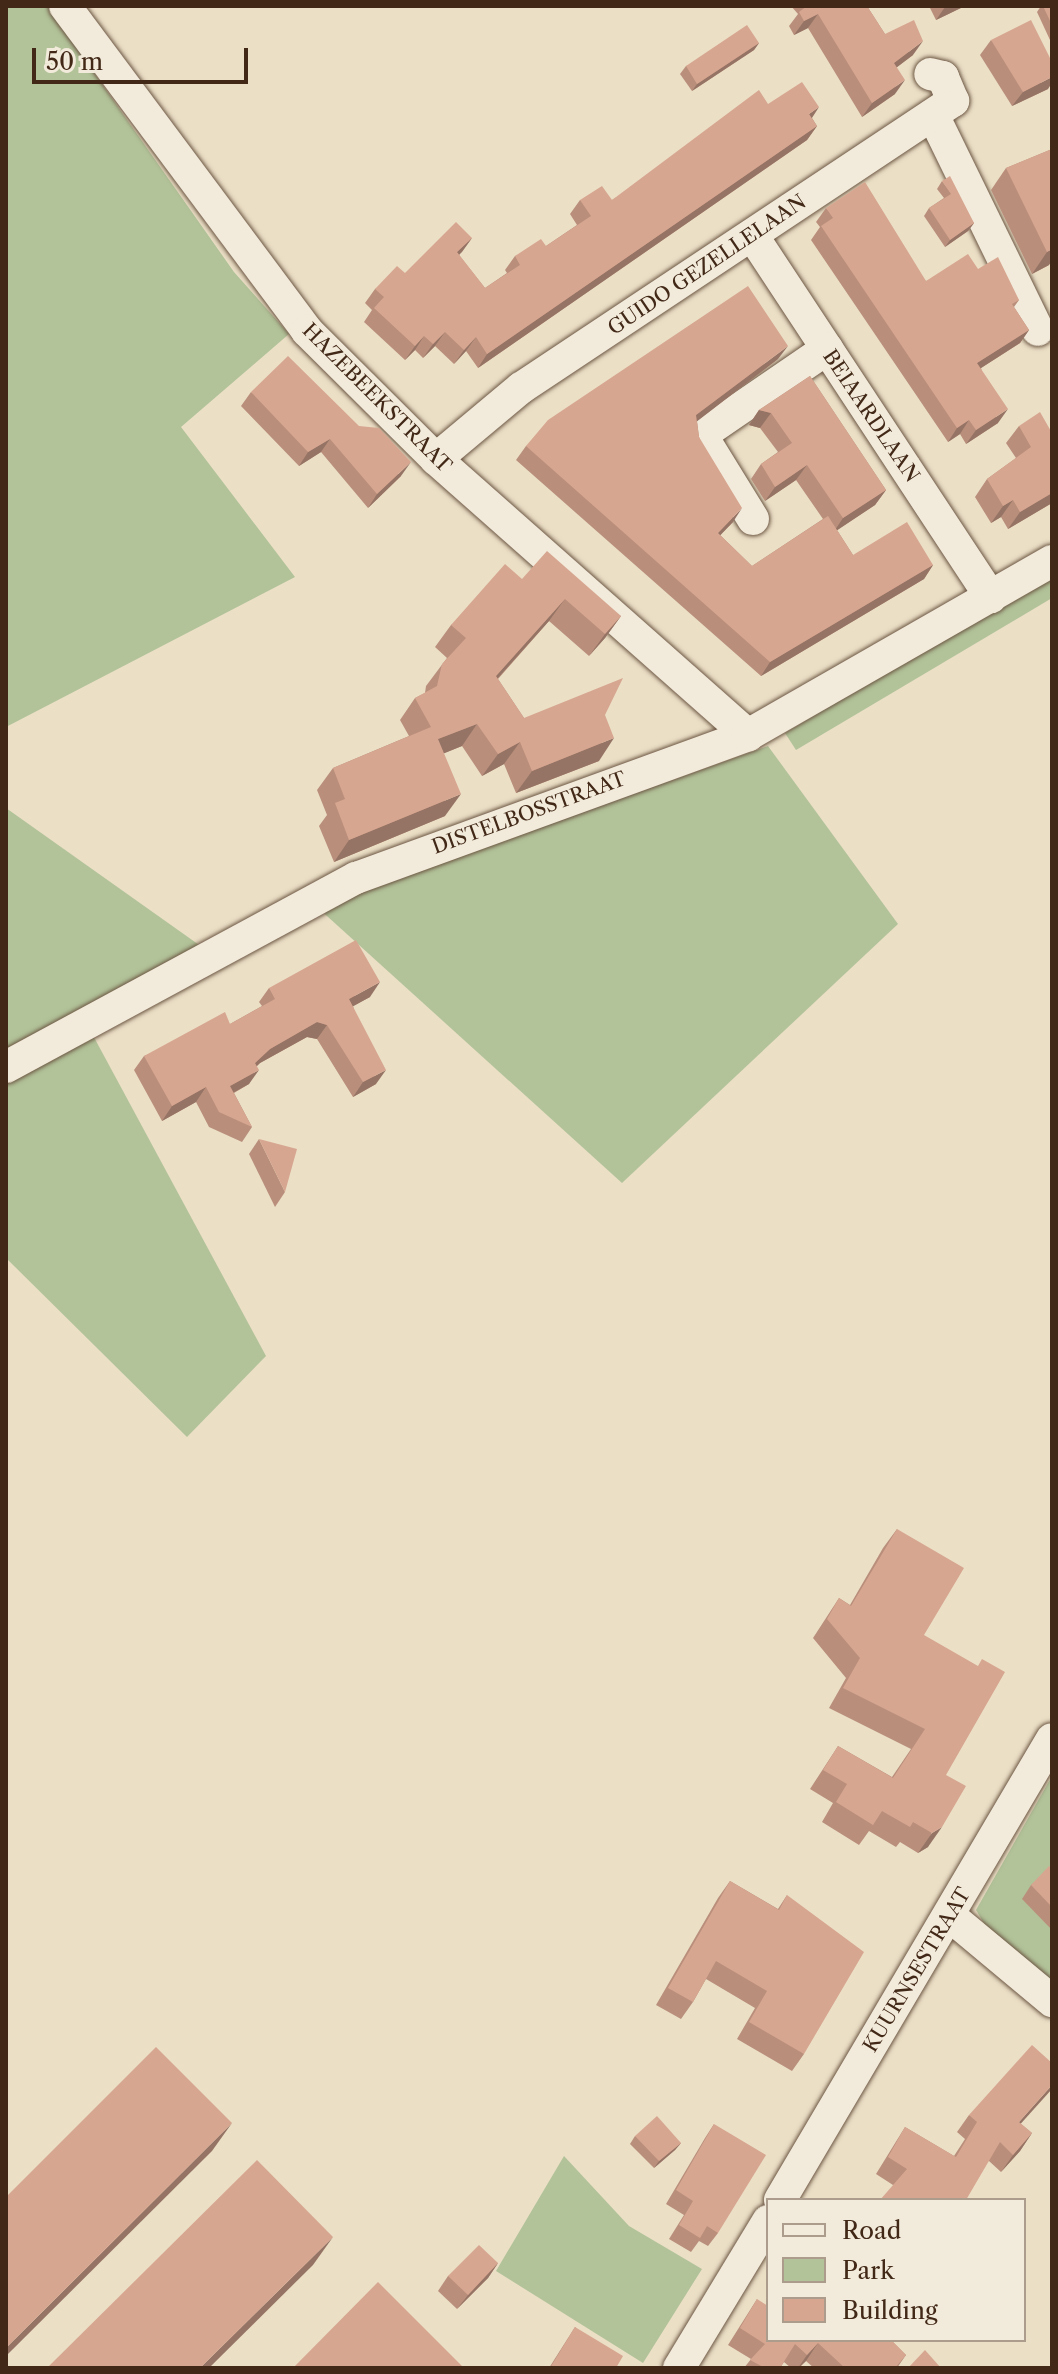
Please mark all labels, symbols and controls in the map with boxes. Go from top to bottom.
scale bar [36,32,252,82]
text: 50 m [46,47,103,76]
street label: GUIDO GEZELLELAAN [603,190,811,340]
street label: HAZEBEEKSTRAAT [297,318,457,478]
street label: BEIAARDLAAN [818,345,924,487]
street label: DISTELBOSSTRAAT [429,767,629,859]
street label: KUURNSESTRAAT [858,1883,976,2057]
legend [766,2198,1026,2342]
text: Road [842,2216,901,2245]
text: Park [842,2256,894,2285]
text: Building [842,2296,938,2325]

